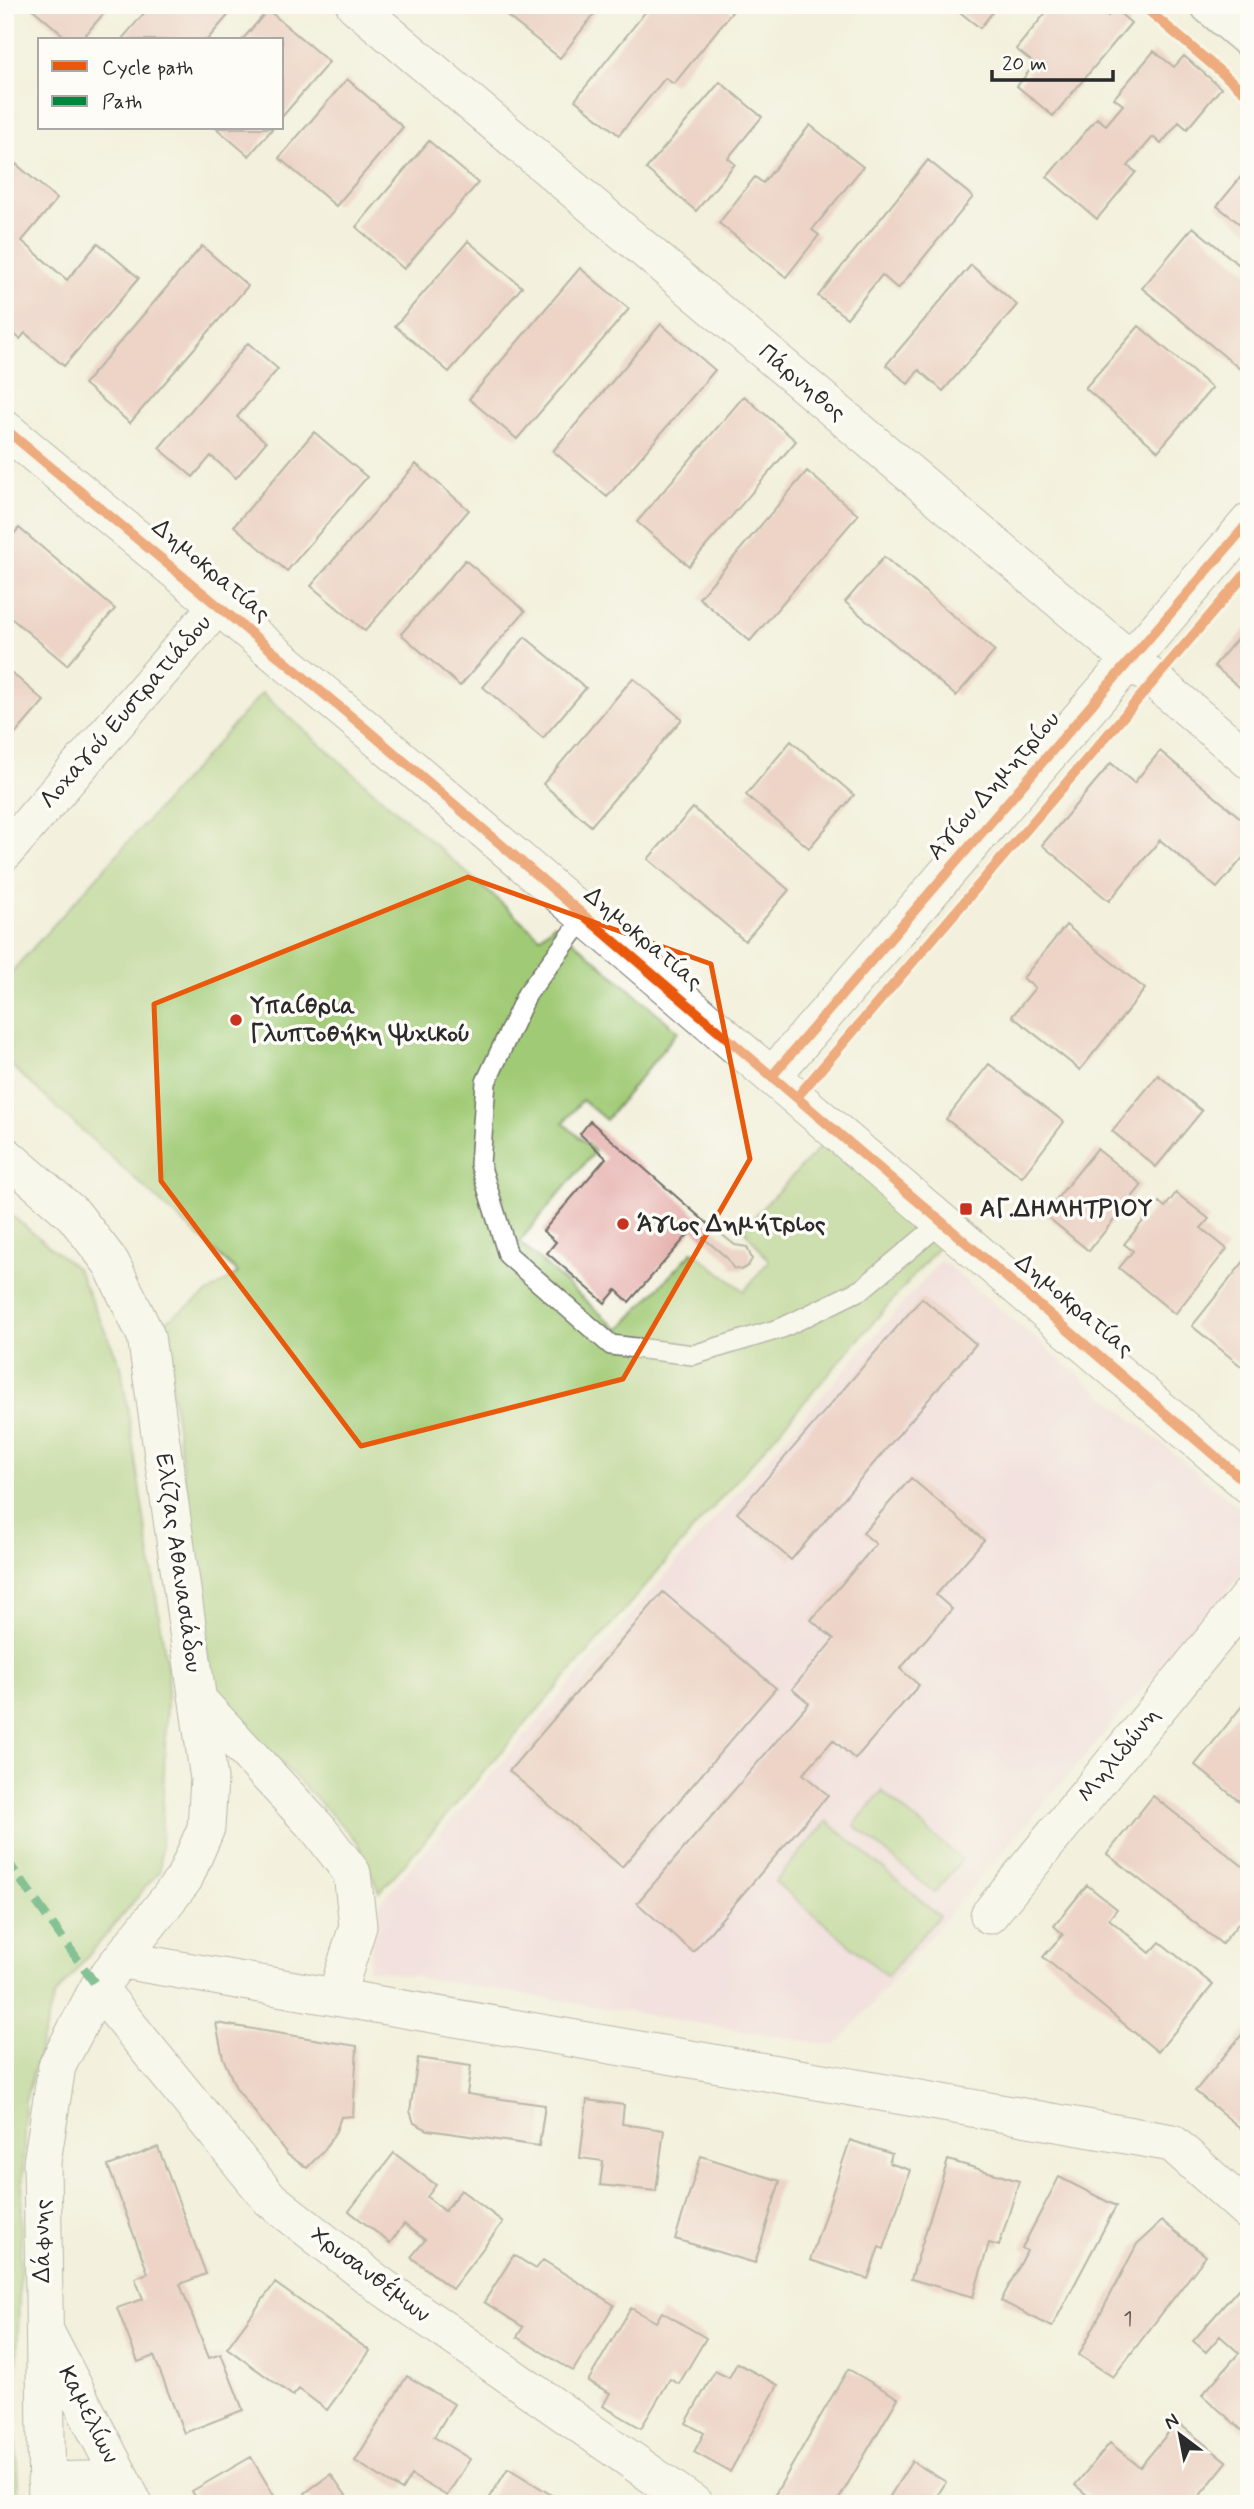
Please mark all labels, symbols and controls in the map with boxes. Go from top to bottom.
legend [38,38,284,130]
scale bar [992,38,1112,82]
text: 20 m [1002,50,1047,78]
text: Cycle path [102,54,193,82]
text: Path [102,88,142,116]
street label: Πάρνηθος [752,337,852,429]
street label: Δημοκρατίας [145,512,277,630]
street label: Λοχαγού Ευστρατιάδου [33,608,219,816]
street label: Αγίου Δημητρίου [921,705,1067,867]
street label: Δημοκρατίας [577,880,709,998]
place label: Υπαίθρια Γλυπτοθήκη Ψυχικού [250,991,470,1050]
marker: Υπαίθρια Γλυπτοθήκη Ψυχικού [228,1012,244,1028]
place label: ΑΓ.ΔΗΜΗΤΡΙΟΥ [980,1194,1153,1225]
marker: ΑΓ.ΔΗΜΗΤΡΙΟΥ [958,1201,974,1217]
place label: Άγιος Δημήτριος [637,1209,826,1240]
marker: Άγιος Δημήτριος [615,1216,631,1232]
street label: Δημοκρατίας [1008,1247,1140,1365]
street label: Ελίζας Αθανασιάδου [147,1451,209,1675]
street label: Μηλιδώνη [1071,1701,1167,1809]
street label: Δάφνης [27,2199,58,2283]
street label: Χρυσανθέμων [304,2219,437,2330]
house number: 1 [1123,2305,1133,2333]
street label: Καμελίων [50,2361,126,2469]
north arrow [1146,2400,1216,2470]
text: N [1160,2408,1184,2436]

